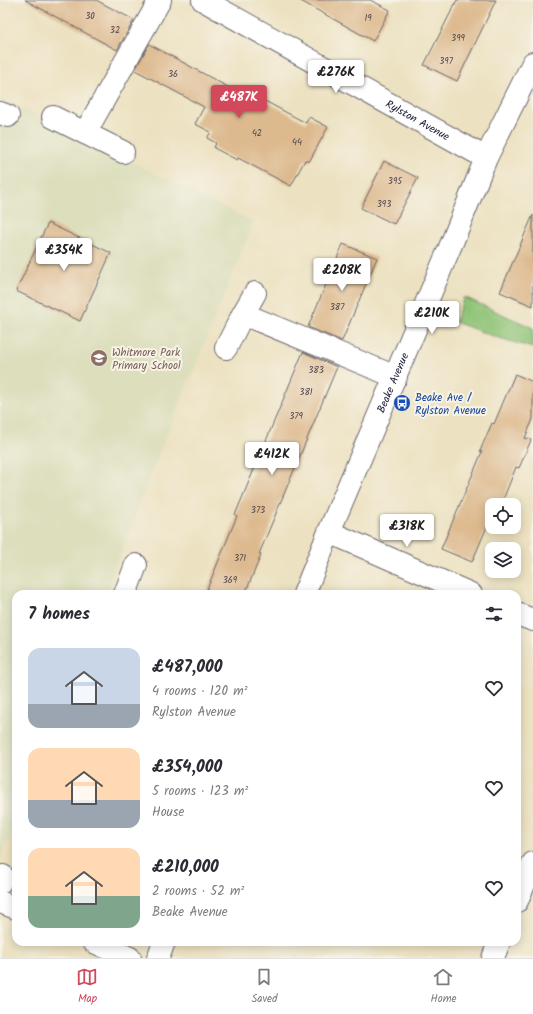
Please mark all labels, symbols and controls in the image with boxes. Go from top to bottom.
house number: 30 [85,9,95,24]
house number: 19 [364,11,372,26]
house number: 32 [110,23,120,38]
house number: 399 [451,31,466,46]
house number: 397 [439,54,454,69]
pin: £276K [308,60,364,94]
text: £276K [317,62,355,83]
house number: 36 [168,67,178,82]
pin: £487K [211,85,267,119]
text: £487K [220,87,258,108]
street label: Rylston Avenue [382,96,453,146]
house number: 42 [252,126,262,141]
house number: 44 [292,135,302,150]
house number: 395 [388,174,403,189]
house number: 393 [377,197,391,212]
pin: £354K [36,238,92,272]
text: £354K [45,240,83,261]
pin: £208K [314,258,370,292]
text: £208K [322,260,362,281]
house number: 387 [330,300,345,315]
pin: £210K [404,301,460,335]
text: £210K [414,303,450,324]
place label: Whitmore Park Primary School [112,344,181,375]
school or university icon: Whitmore Park Primary School [89,348,109,368]
street label: Beake Avenue [372,350,414,416]
house number: 383 [308,363,324,378]
house number: 381 [299,385,313,400]
place label: Beake Ave / Rylston Avenue [415,389,486,420]
bus stop icon: Beake Ave / Rylston Avenue [392,393,412,413]
house number: 379 [289,409,303,424]
pin: £412K [244,442,300,476]
text: £412K [254,444,290,465]
map controls [485,498,521,578]
button: locate [485,498,521,534]
house number: 373 [251,503,265,518]
pin: £318K [379,514,435,548]
text: £318K [389,516,425,537]
button: layers [485,542,521,578]
house number: 371 [234,551,246,566]
house number: 369 [223,573,238,588]
text: 7 homes [28,601,90,628]
icon: filters [483,603,505,625]
text: £487,000 [152,654,222,681]
icon: home [60,664,108,712]
icon: heart [483,677,505,699]
text: 4 rooms · 120 m² [152,681,248,702]
text: Rylston Avenue [152,702,236,723]
text: £354,000 [152,754,222,781]
icon: home [60,764,108,812]
icon: heart [483,777,505,799]
text: 5 rooms · 123 m² [152,781,248,802]
text: House [152,802,184,823]
text: £210,000 [152,854,219,881]
icon: home [60,864,108,912]
icon: heart [483,877,505,899]
text: 2 rooms · 52 m² [152,881,244,902]
text: Beake Avenue [152,902,228,923]
tab: Map [76,966,98,1008]
tab: Saved [251,966,278,1008]
tab: Home [430,966,457,1008]

